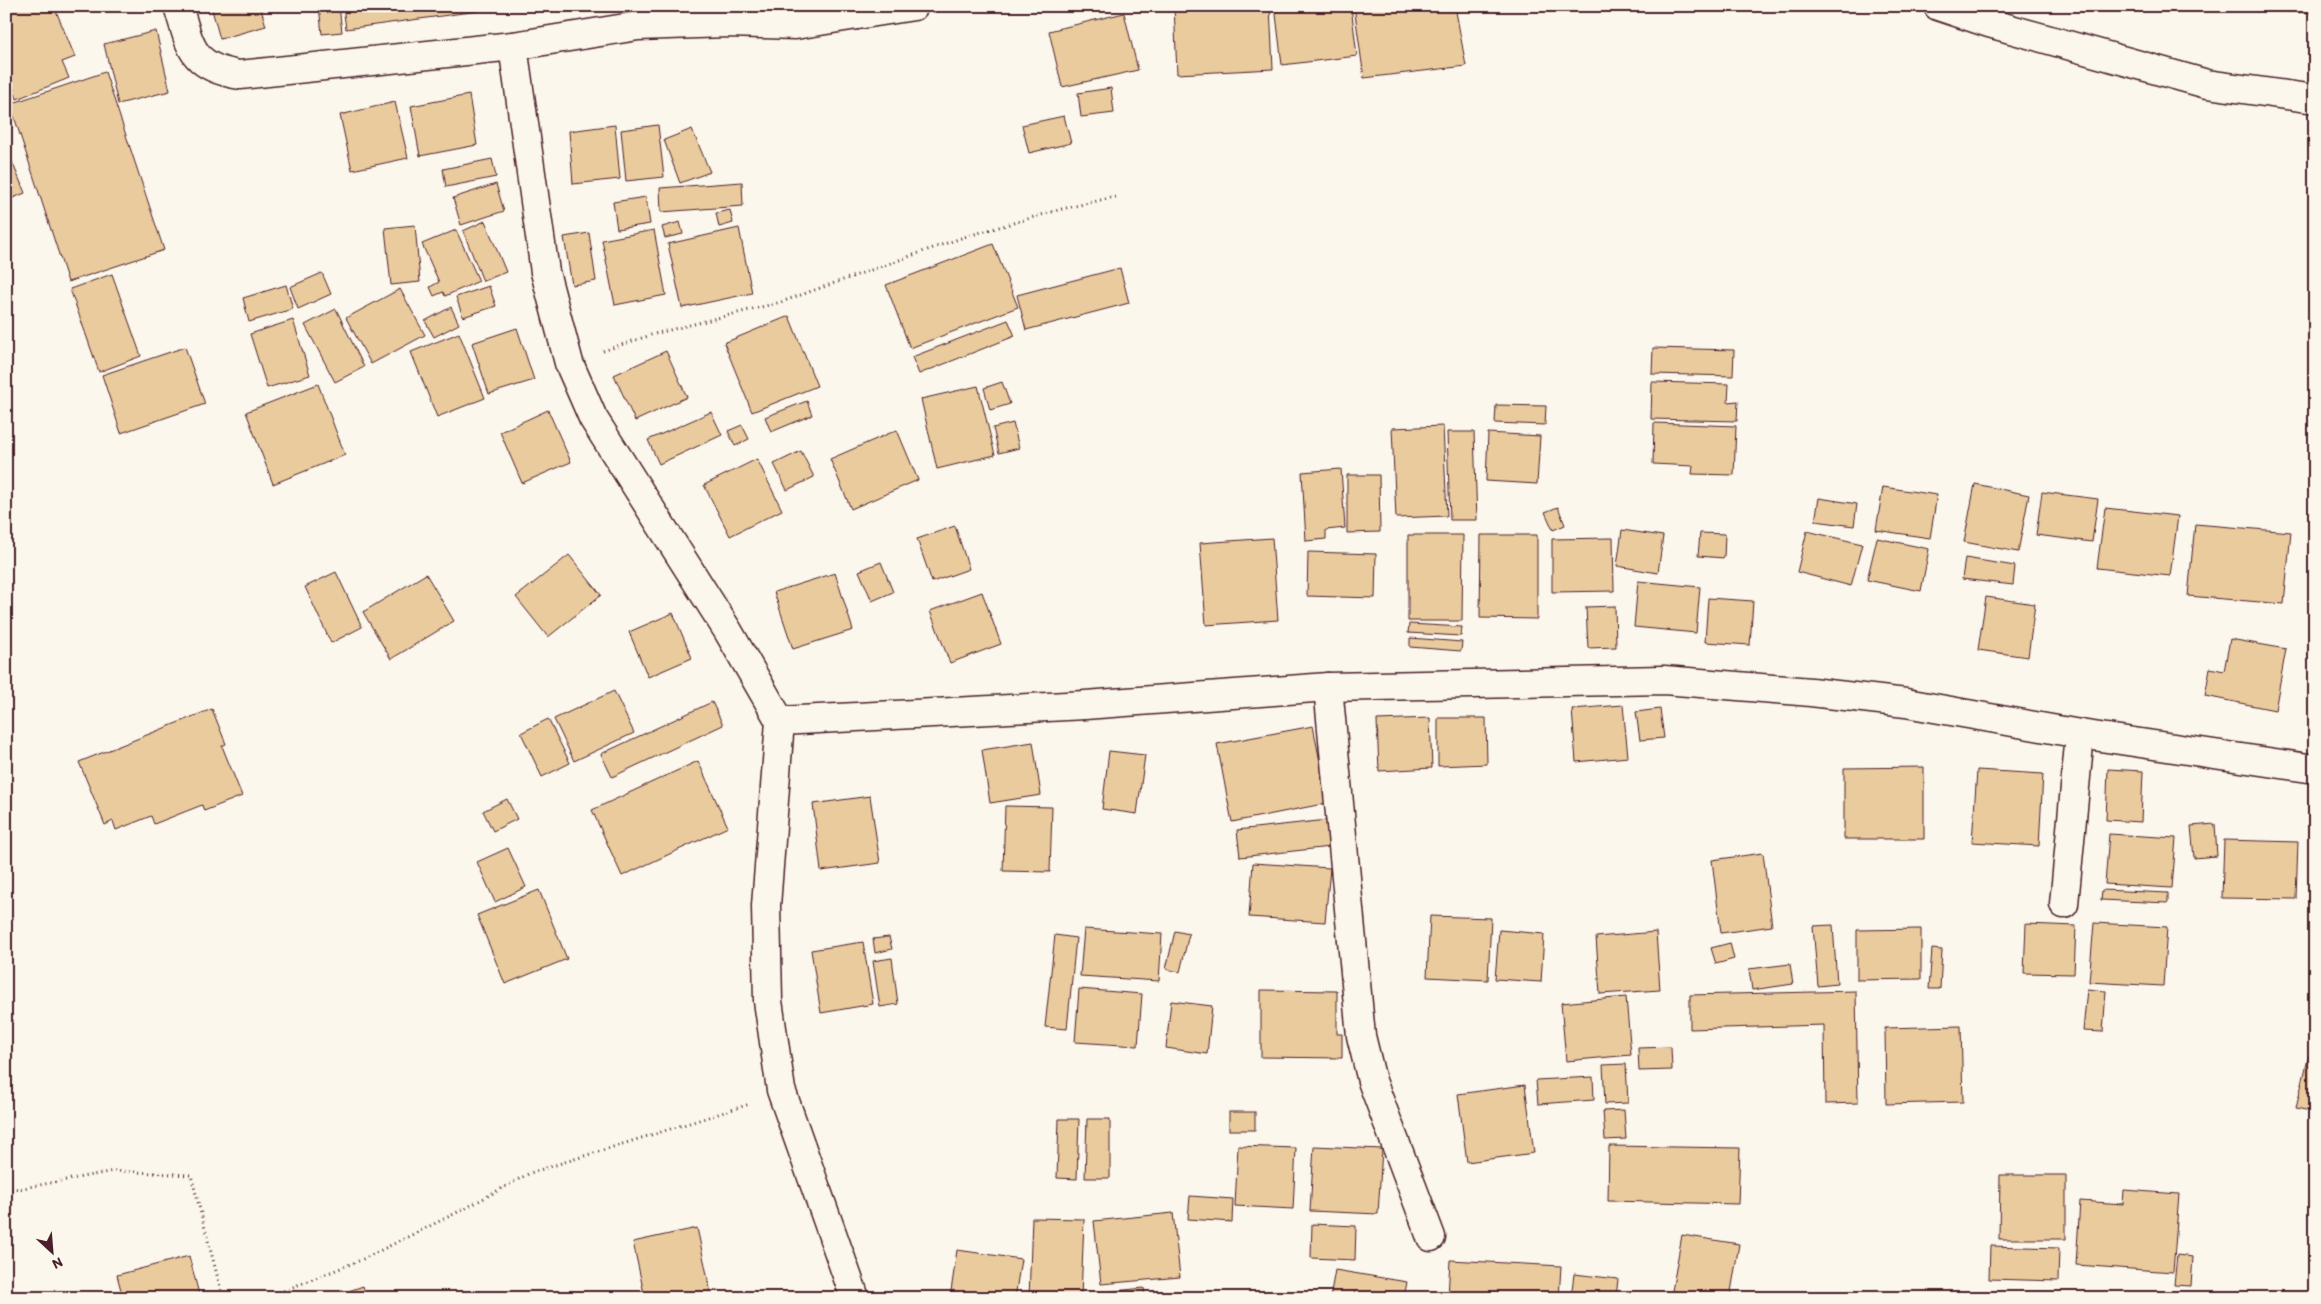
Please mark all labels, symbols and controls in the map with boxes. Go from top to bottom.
north arrow [28,1226,78,1276]
text: N [50,1254,65,1273]

